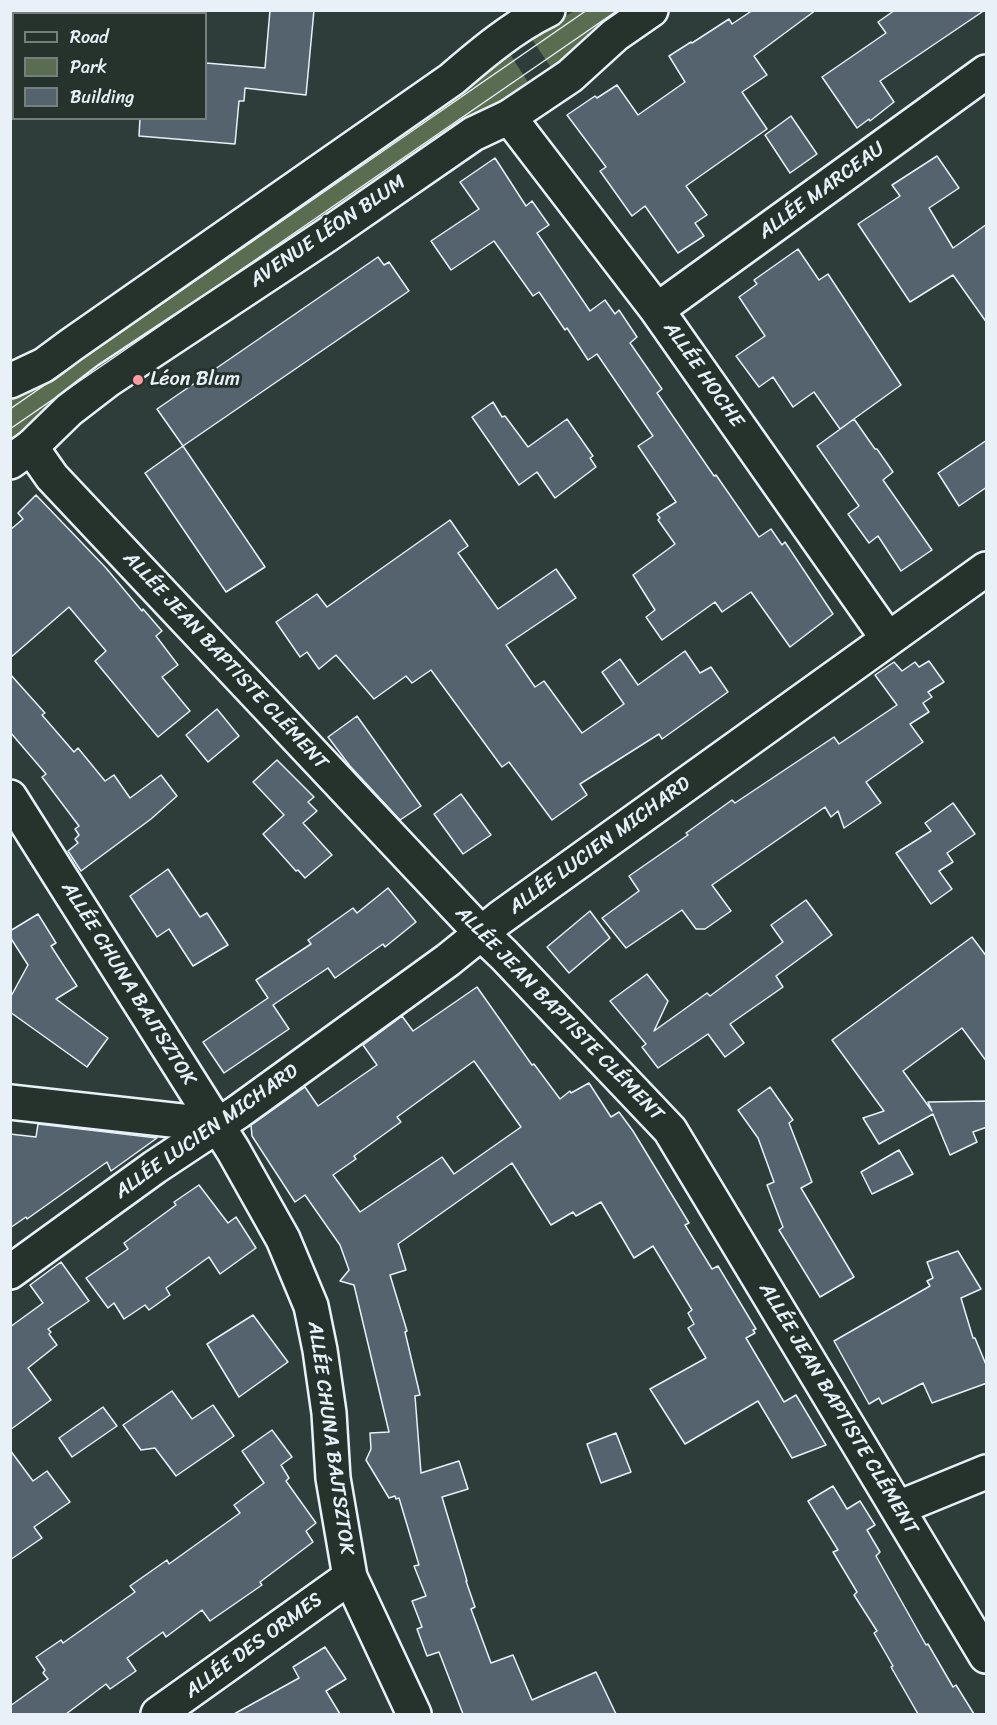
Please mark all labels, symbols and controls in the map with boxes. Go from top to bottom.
legend [12,12,207,120]
text: Road [70,21,109,53]
text: Park [70,51,107,83]
text: Building [70,81,134,113]
street label: ALLÉE MARCEAU [754,137,890,245]
street label: AVENUE LÉON BLUM [245,171,411,293]
street label: ALLÉE HOCHE [658,317,748,433]
place label: Léon Blum [150,368,240,392]
marker: Léon Blum [131,373,145,387]
street label: ALLÉE JEAN BAPTISTE CLÉMENT [118,547,332,775]
street label: ALLÉE LUCIEN MICHARD [505,772,695,920]
street label: ALLÉE CHUNA BAJTSZTOK [55,878,201,1090]
street label: ALLÉE JEAN BAPTISTE CLÉMENT [450,902,668,1126]
street label: ALLÉE LUCIEN MICHARD [111,1060,303,1204]
street label: ALLÉE JEAN BAPTISTE CLÉMENT [753,1279,923,1539]
street label: ALLÉE CHUNA BAJTSZTOK [302,1320,358,1556]
street label: ALLÉE DES ORMES [181,1588,327,1704]

